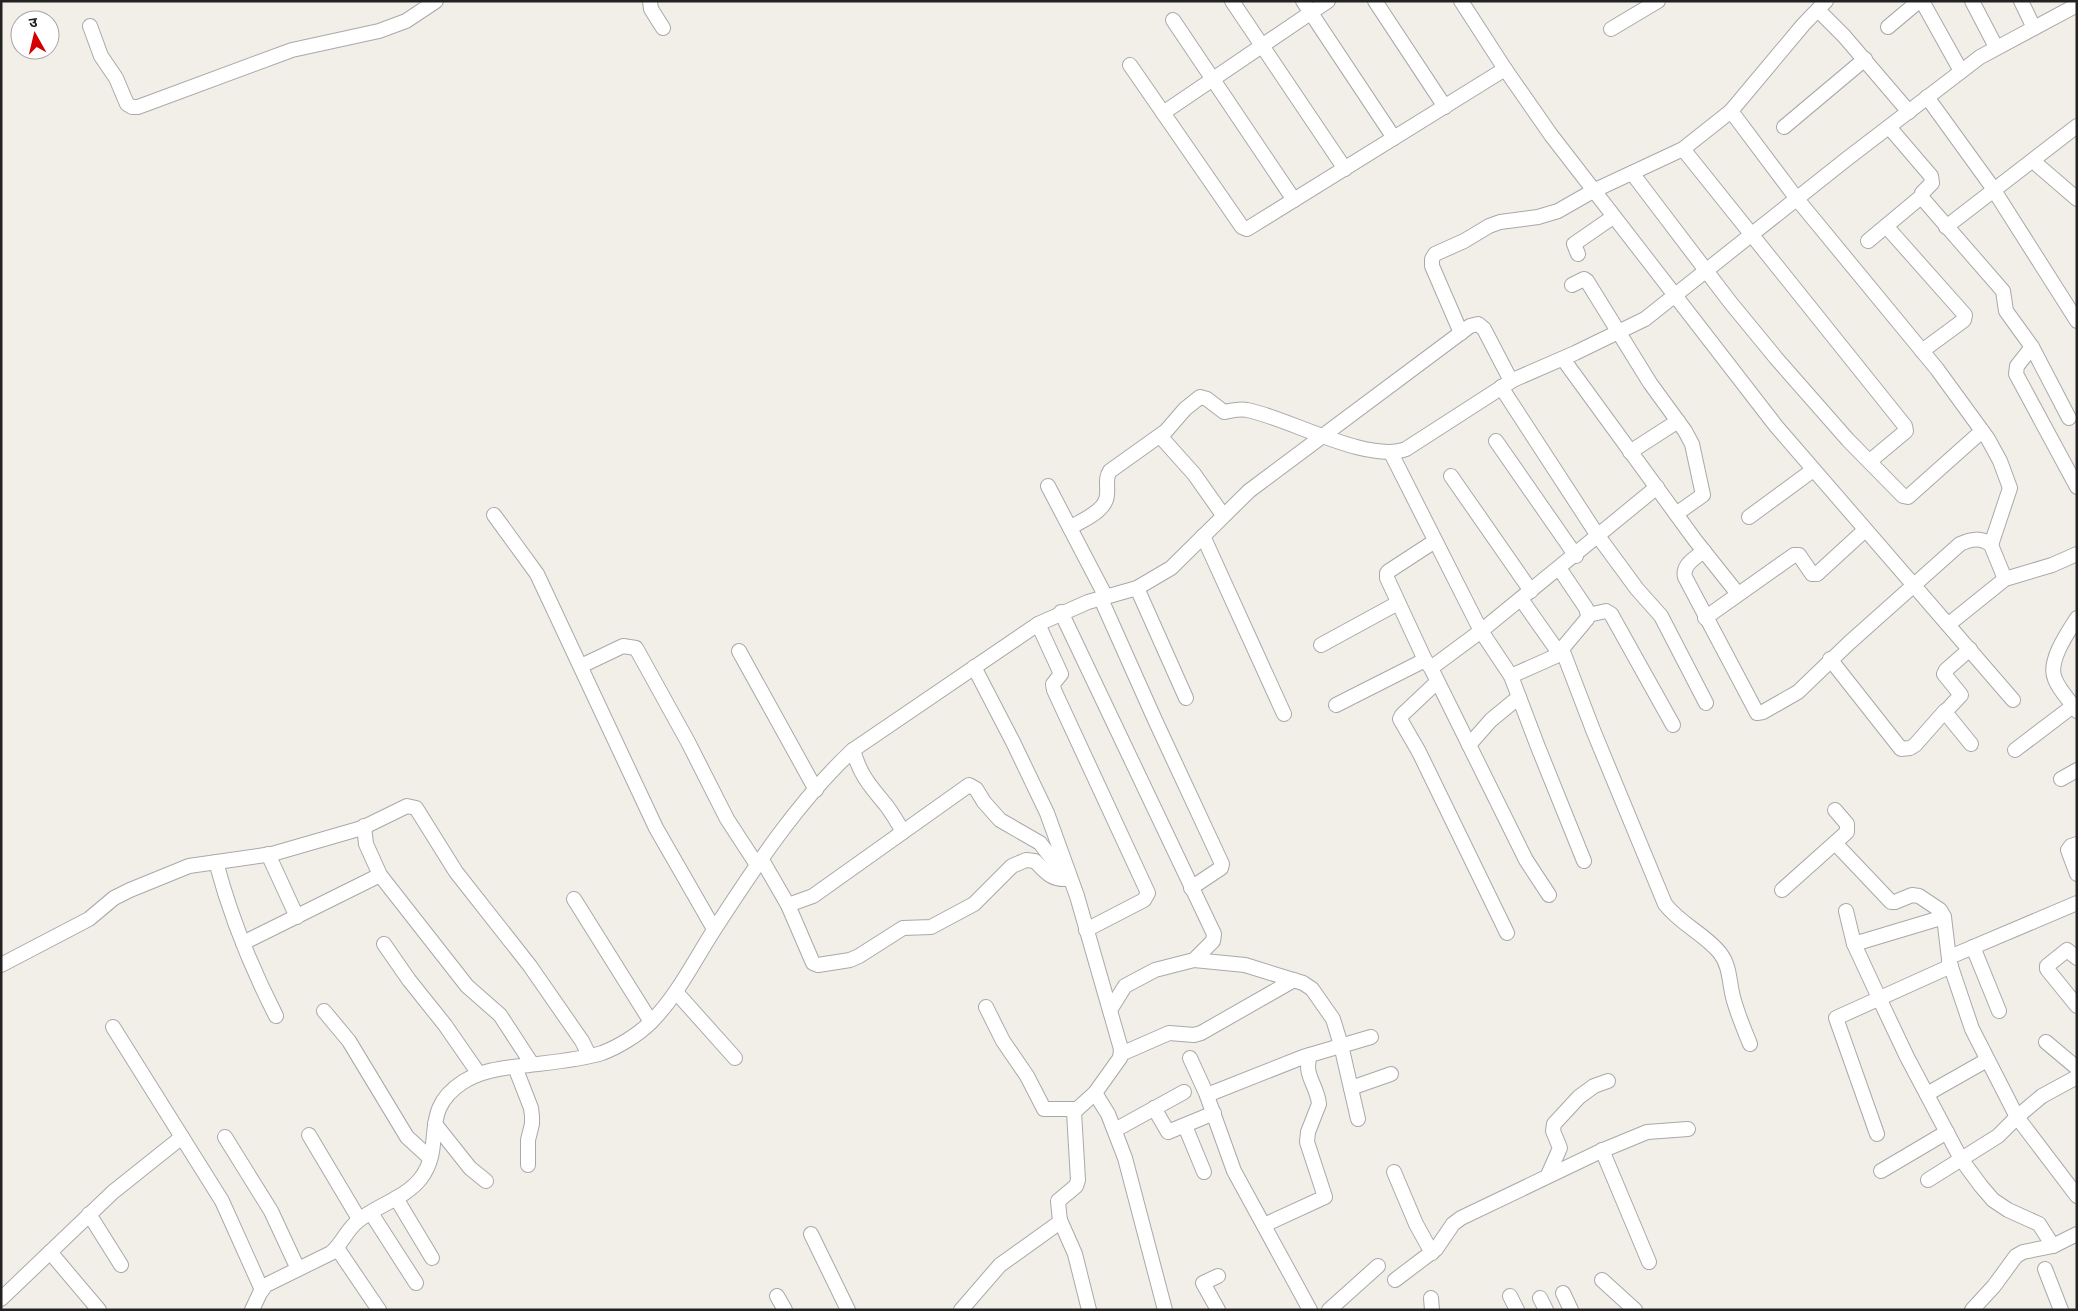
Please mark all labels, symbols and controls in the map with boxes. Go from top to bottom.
north arrow [10,10,60,60]
text: उ [28,14,39,31]

